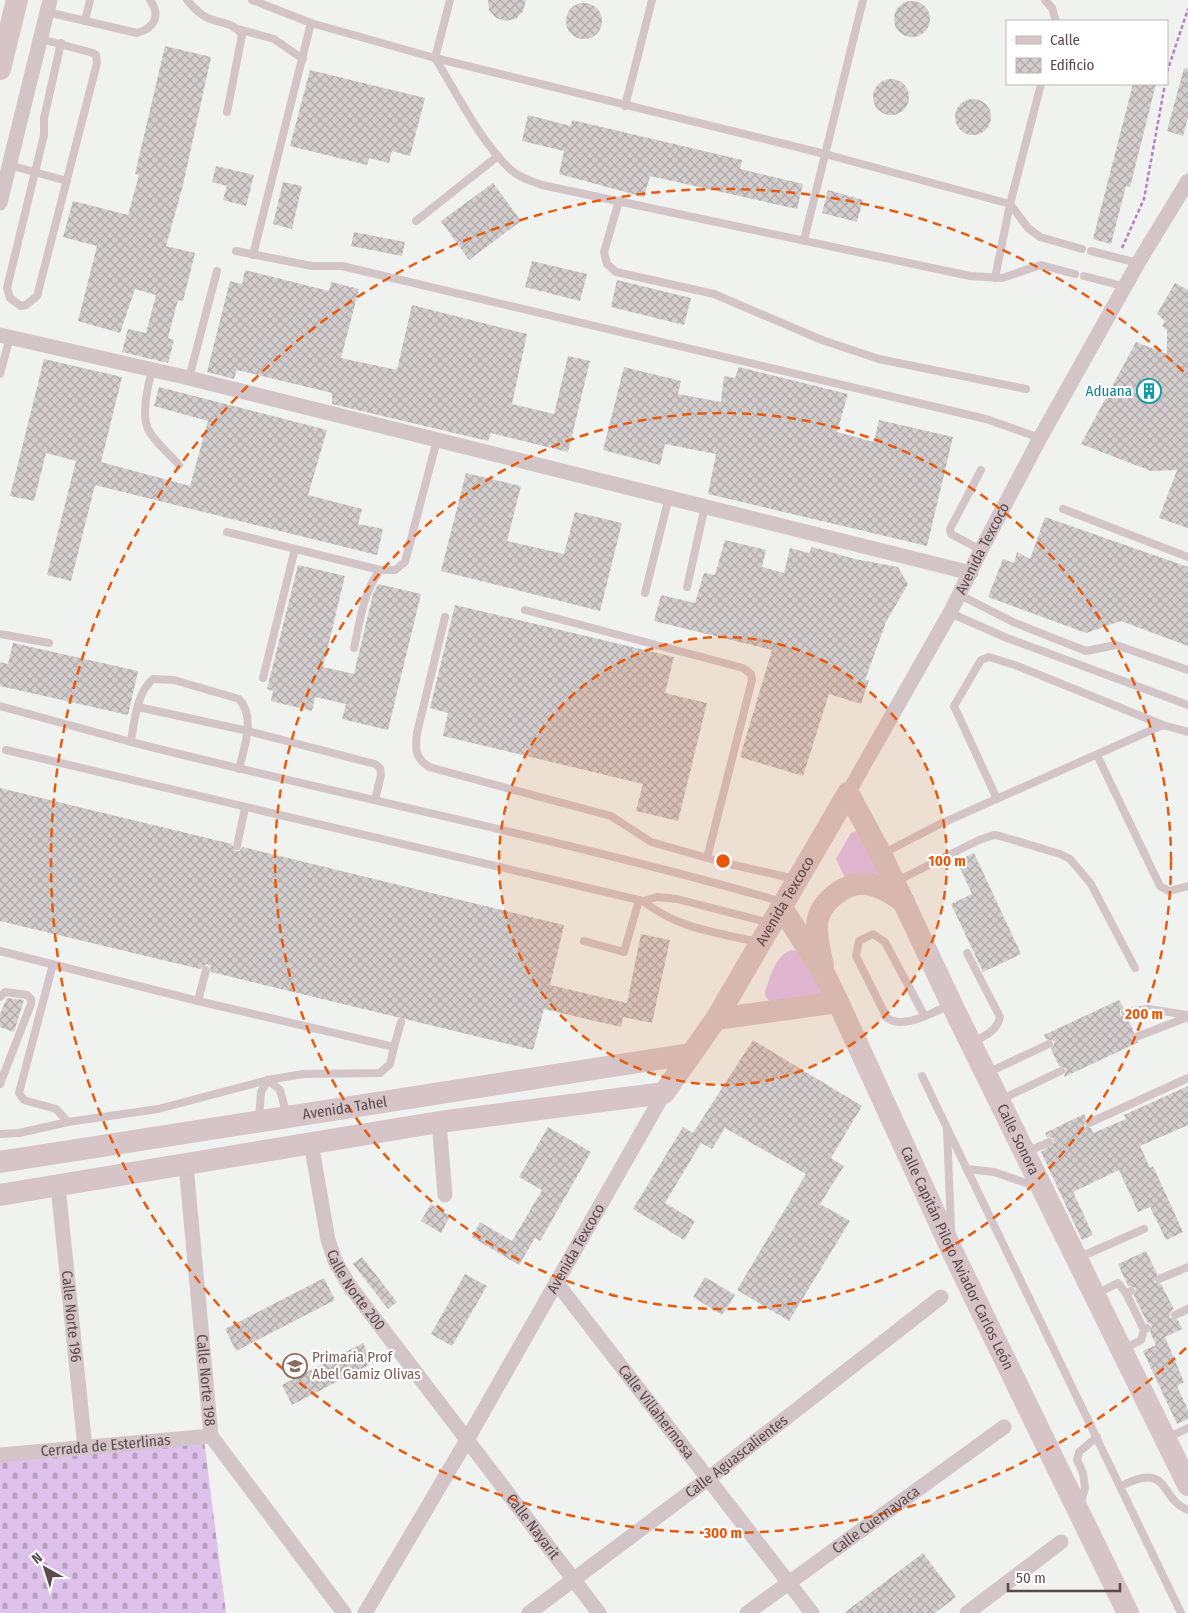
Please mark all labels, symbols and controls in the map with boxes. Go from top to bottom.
legend [1006,20,1168,85]
text: Calle [1050,31,1080,49]
text: Edificio [1050,56,1095,74]
building icon: Aduana [1136,378,1162,404]
place label: Aduana [1086,382,1132,400]
street label: Avenida Texcoco [952,500,1013,597]
centre of rings [714,852,732,870]
text: 100 m [928,852,966,870]
street label: Avenida Texcoco [752,853,818,949]
text: 200 m [1124,1005,1163,1023]
street label: Avenida Tahel [301,1093,388,1124]
street label: Calle Sonora [993,1101,1043,1178]
street label: Calle Capitán Piloto Aviador Carlos León [897,1144,1017,1373]
street label: Avenida Texcoco [543,1200,608,1297]
street label: Calle Norte 200 [323,1247,389,1334]
street label: Calle Norte 196 [58,1270,85,1363]
street label: Calle Norte 198 [193,1333,219,1427]
place label: Primaria Prof Abel Gamiz Olivas [312,1348,421,1383]
school or university icon: Primaria Prof Abel Gamiz Olivas [282,1353,308,1379]
street label: Calle Villahermosa [614,1361,698,1462]
street label: Calle Aguascalientes [682,1411,791,1502]
street label: Cerrada de Esterlinas [40,1431,171,1460]
street label: Calle Cuernavaca [828,1482,923,1558]
street label: Calle Nayarit [502,1490,564,1563]
text: 300 m [703,1524,742,1542]
north arrow [20,1543,70,1593]
text: N [29,1549,46,1568]
scale bar [1008,1560,1120,1592]
text: 50 m [1016,1569,1046,1587]

